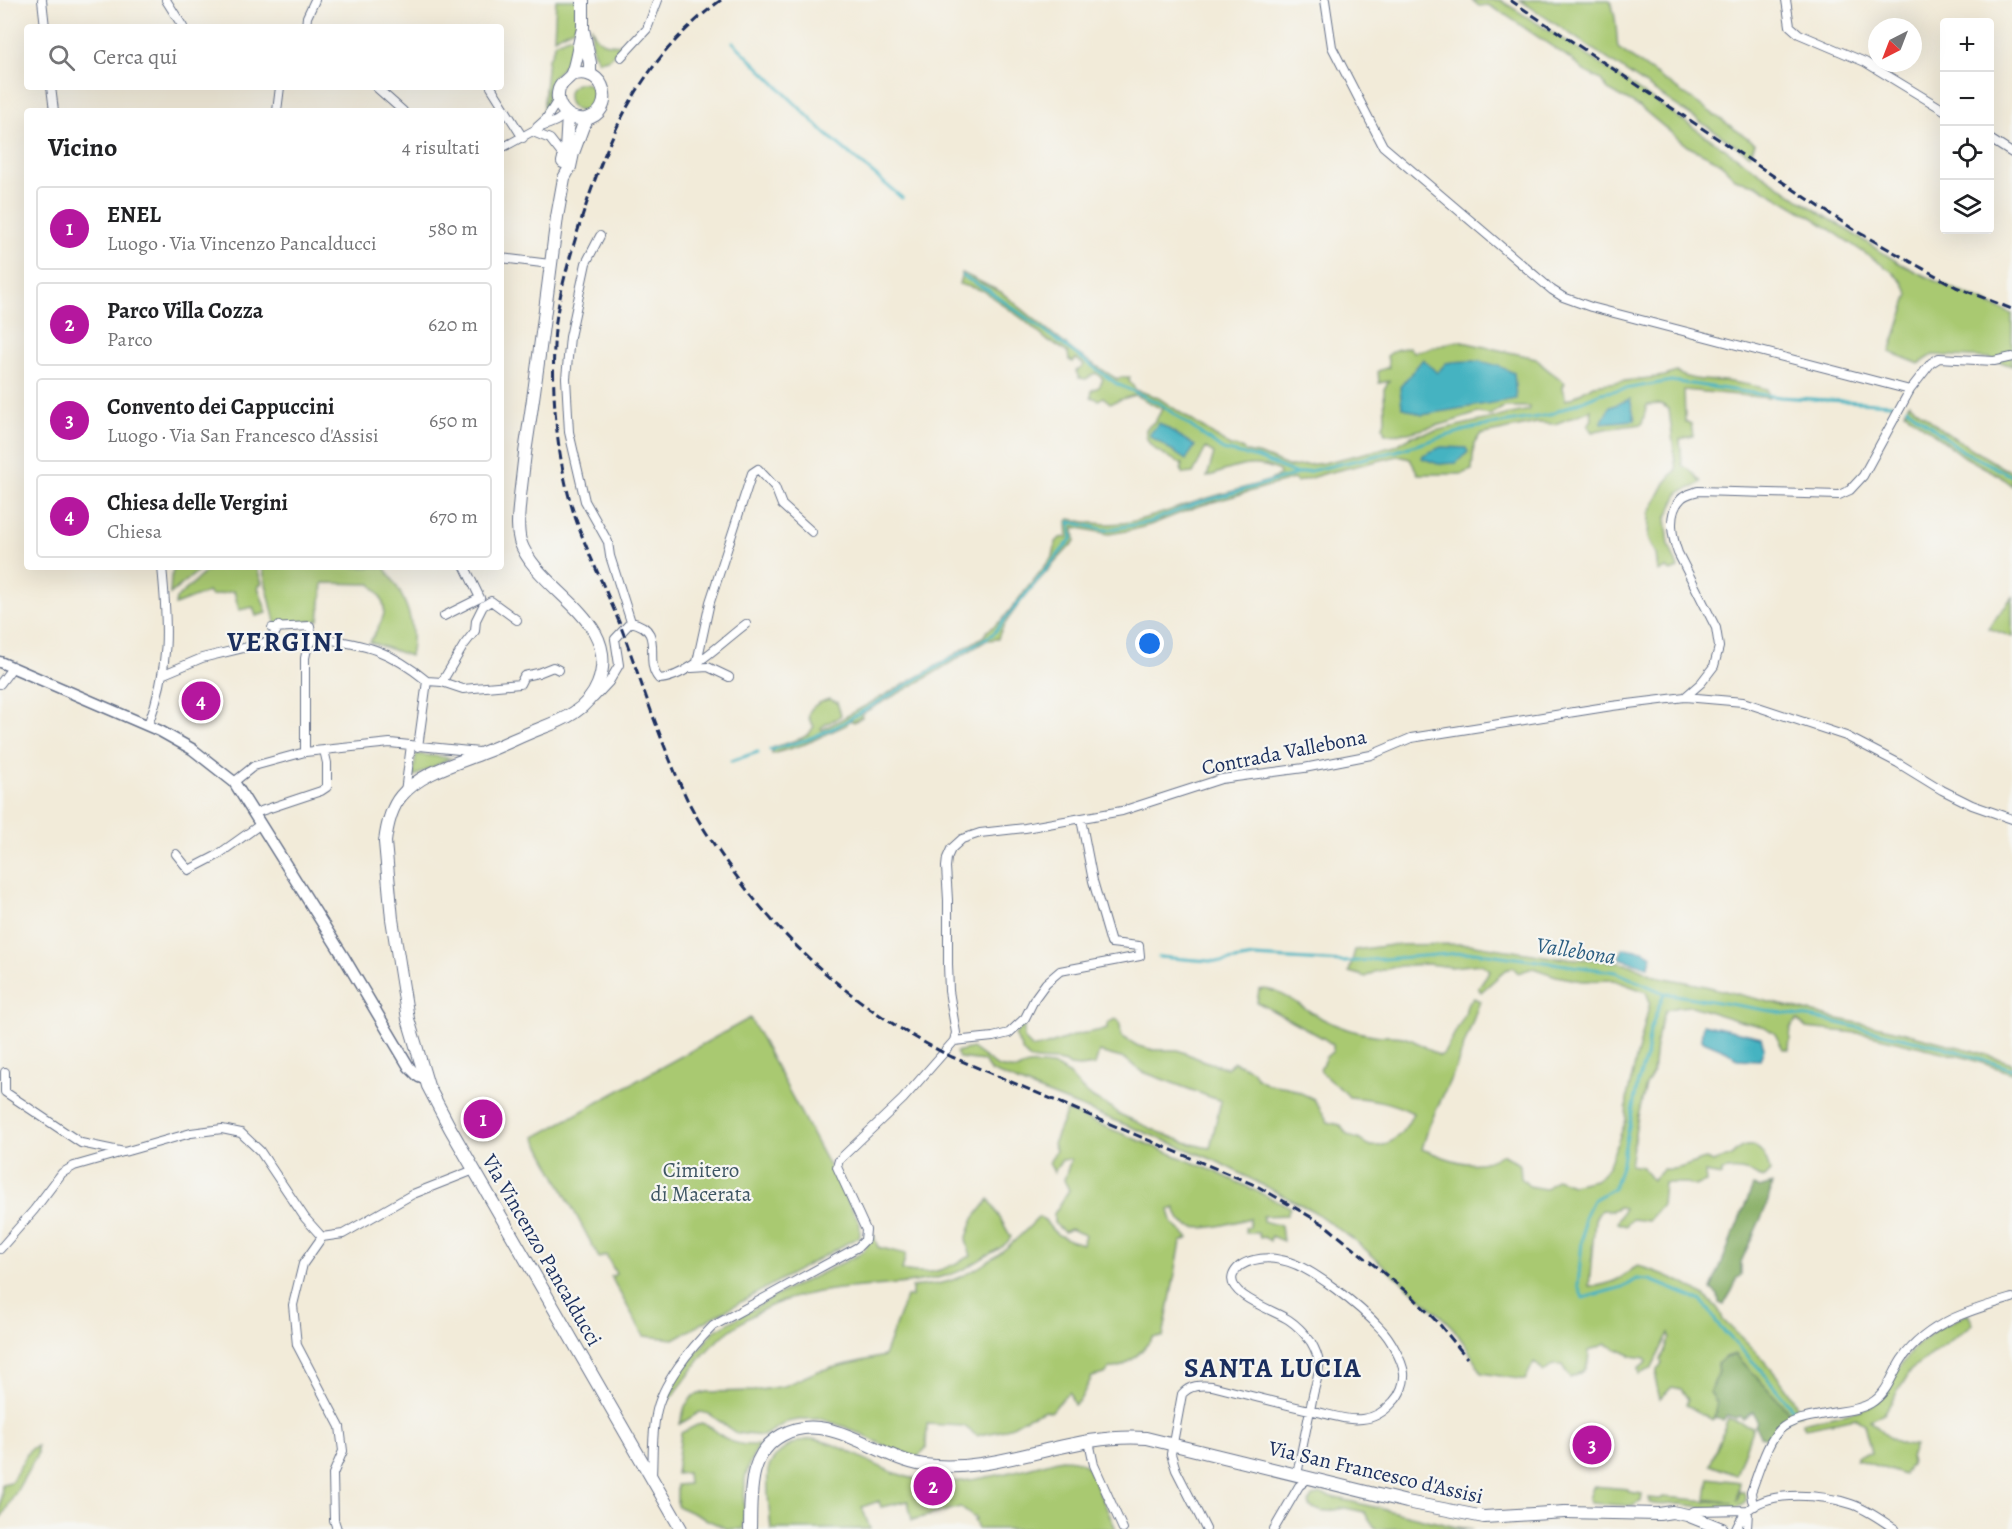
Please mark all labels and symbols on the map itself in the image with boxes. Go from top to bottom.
north arrow [1868,18,1922,72]
district label: VERGINI [226,624,345,660]
your location [1135,629,1164,658]
pin: 4 [182,678,220,724]
street label: Contrada Vallebona [1199,722,1369,782]
water label: Vallebona [1534,930,1618,972]
pin: 1 [464,1096,502,1142]
street label: Via Vincenzo Pancalducci [475,1148,608,1351]
park label: Cimitero di Macerata [650,1156,752,1208]
district label: SANTA LUCIA [1184,1350,1362,1386]
pin: 3 [1572,1422,1612,1468]
street label: Via San Francesco d'Assisi [1265,1433,1486,1510]
pin: 2 [914,1464,952,1508]

